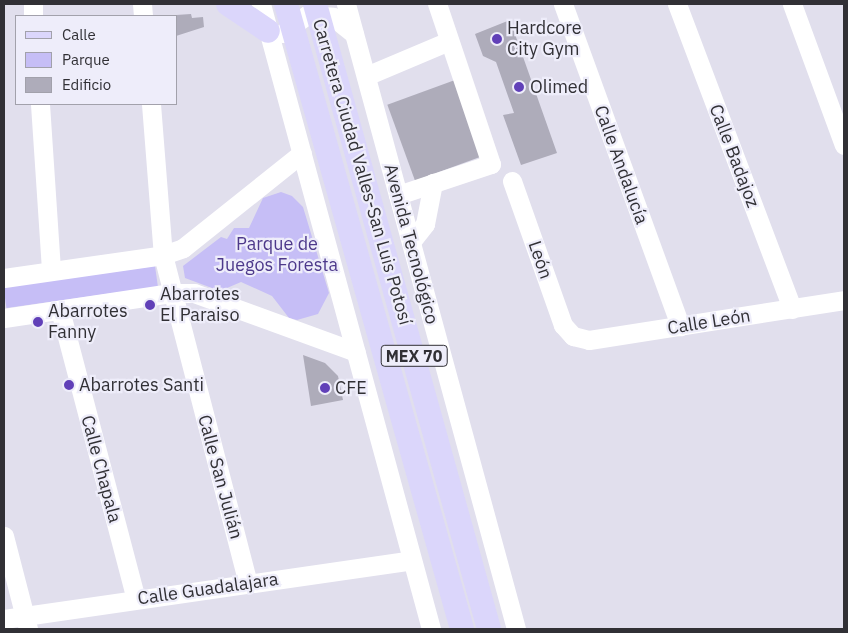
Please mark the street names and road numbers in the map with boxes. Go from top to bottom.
street label: Carretera Ciudad Valles-San Luis Potosí [308,17,416,327]
street label: Calle Badajoz [704,101,764,211]
street label: Calle Andalucía [590,103,652,227]
street label: Avenida Tecnológico [379,161,443,327]
street label: León [523,238,557,282]
street label: Calle León [666,305,752,339]
road number: MEX 70 [380,342,448,370]
street label: Calle San Julián [193,412,247,542]
street label: Calle Chapala [76,413,126,525]
street label: Calle Guadalajara [136,568,280,610]

